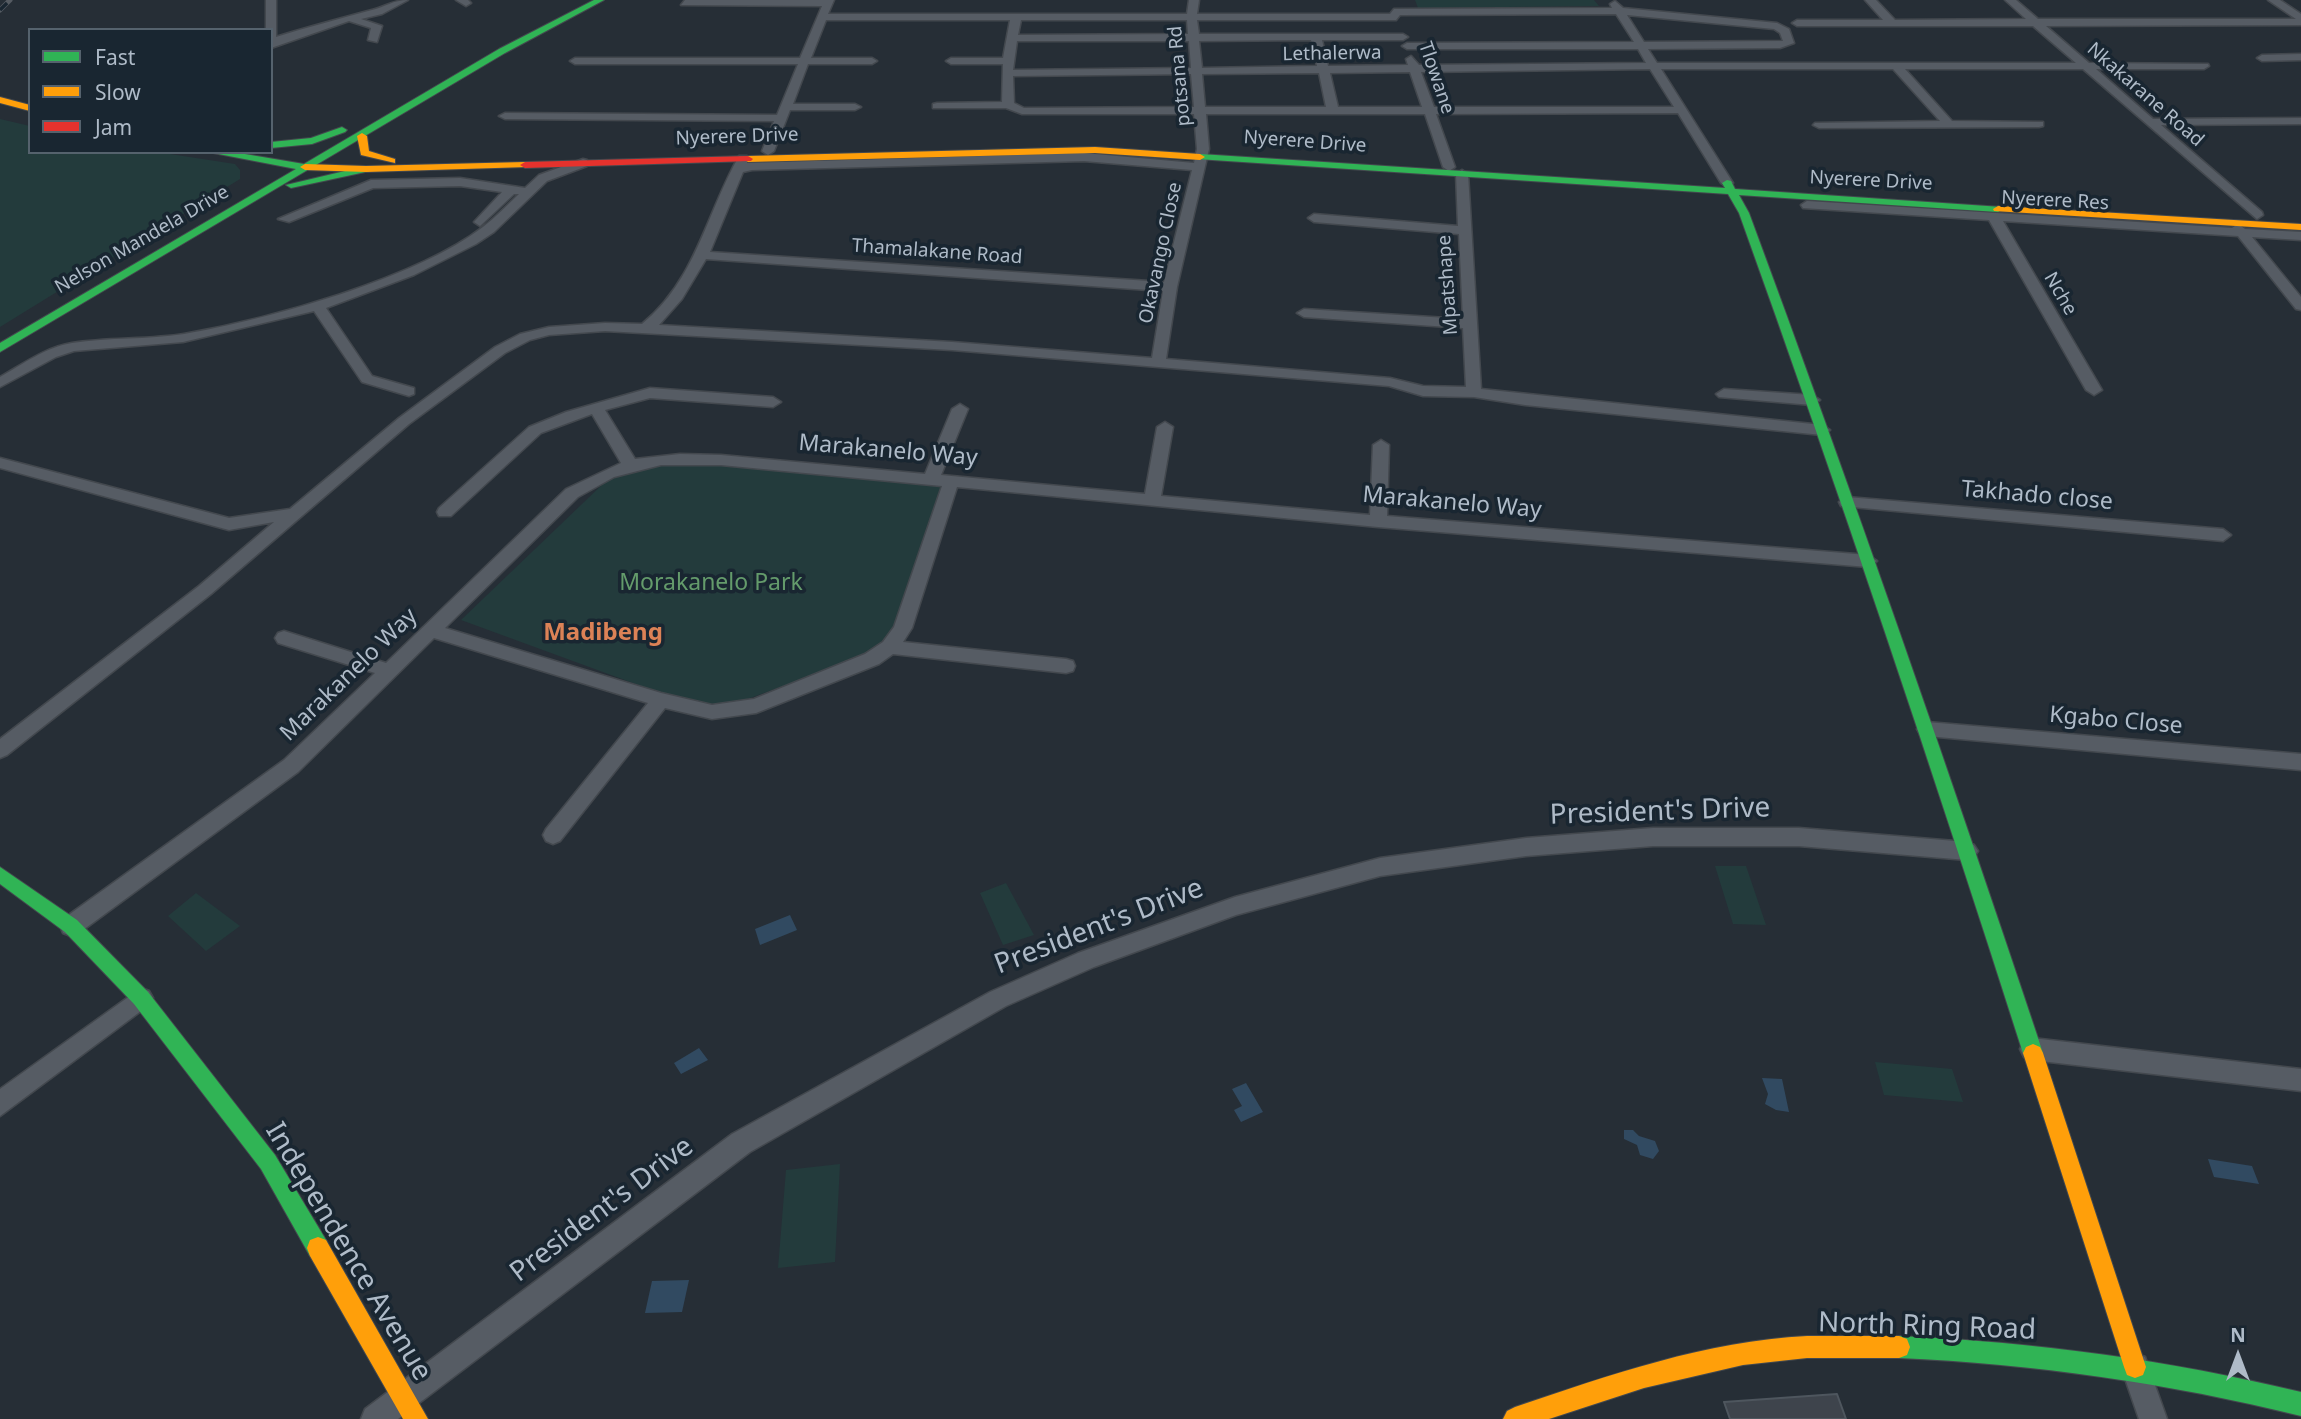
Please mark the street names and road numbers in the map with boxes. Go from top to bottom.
street label: potsana Rd [1164,25,1196,127]
street label: Nkakarane Road [2082,38,2208,152]
street label: Tlowane [1413,39,1459,117]
street label: Lethalerwa [1282,42,1382,66]
street label: Nyerere Drive [675,123,799,151]
street label: Nyerere Drive [1243,126,1367,158]
street label: Nyerere Drive [1809,166,1933,196]
street label: Okavango Close [1135,180,1187,326]
street label: Nelson Mandela Drive [51,181,233,299]
street label: Nyerere Res [2001,187,2109,215]
street label: Mpatshape [1433,234,1463,336]
street label: Thamalakane Road [851,235,1023,269]
street label: Nche [2039,268,2081,320]
street label: Marakanelo Way [797,429,979,473]
street label: Takhado close [1960,476,2114,516]
street label: Marakanelo Way [1361,481,1543,525]
street label: Marakanelo Way [275,603,423,747]
street label: Kgabo Close [2048,701,2184,741]
street label: President's Drive [1549,791,1771,833]
street label: President's Drive [990,872,1208,982]
street label: Independence Avenue [258,1117,438,1387]
street label: President's Drive [504,1130,700,1290]
street label: North Ring Road [1817,1306,2037,1348]

